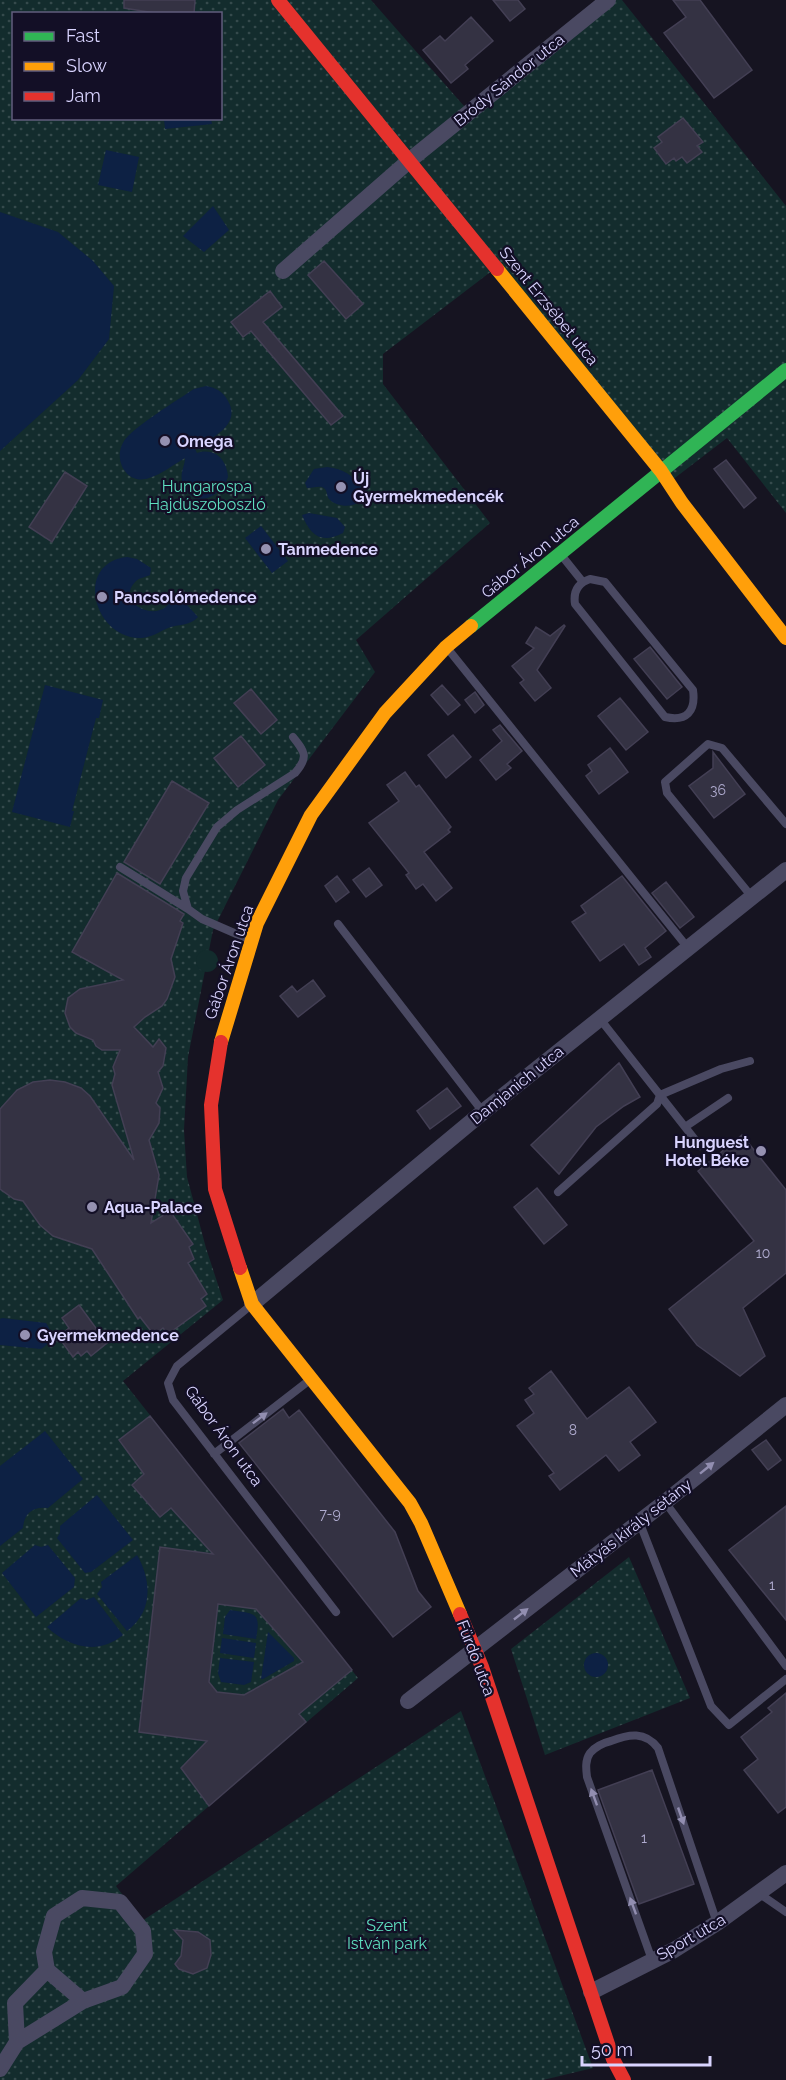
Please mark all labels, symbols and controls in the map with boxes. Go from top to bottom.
legend [12,12,222,120]
text: Fast [66,25,100,46]
street label: Bródy Sándor utca [450,30,568,130]
text: Slow [66,55,107,76]
text: Jam [66,85,101,106]
street label: Szent Erzsébet utca [495,243,603,369]
place label: Omega [177,432,233,451]
marker: Omega [158,434,172,448]
place label: Új Gyermekmedencék [353,468,504,506]
park label: Hungarospa Hajdúszoboszló [148,477,266,514]
marker: Új Gyermekmedencék [334,480,348,494]
street label: Gábor Áron utca [477,511,583,602]
place label: Tanmedence [278,540,378,559]
marker: Tanmedence [259,542,273,556]
place label: Pancsolómedence [114,588,257,607]
marker: Pancsolómedence [95,590,109,604]
house number: 36 [710,782,726,798]
street label: Gábor Áron utca [200,902,257,1022]
street label: Damjanich utca [467,1042,567,1128]
place label: Hunguest Hotel Béke [665,1133,749,1170]
marker: Hunguest Hotel Béke [754,1144,768,1158]
place label: Aqua-Palace [104,1198,203,1217]
marker: Aqua-Palace [85,1200,99,1214]
house number: 10 [756,1245,770,1261]
place label: Gyermekmedence [37,1326,179,1345]
marker: Gyermekmedence [18,1328,32,1342]
street label: Gábor Áron utca [181,1381,268,1490]
one-way arrow [253,1413,268,1425]
house number: 8 [569,1422,577,1438]
one-way arrow [699,1461,715,1474]
street label: Mátyás király sétány [567,1475,696,1581]
house number: 7-9 [319,1506,341,1522]
house number: 1 [769,1577,775,1593]
one-way arrow [513,1608,529,1621]
street label: Fürdő utca [453,1617,499,1699]
one-way arrow [588,1788,598,1806]
one-way arrow [677,1807,686,1825]
house number: 1 [641,1830,647,1846]
one-way arrow [627,1897,637,1915]
street label: Sport utca [653,1910,729,1964]
park label: Szent István park [347,1916,428,1953]
scale bar [582,2029,710,2067]
text: 50 m [591,2039,633,2060]

